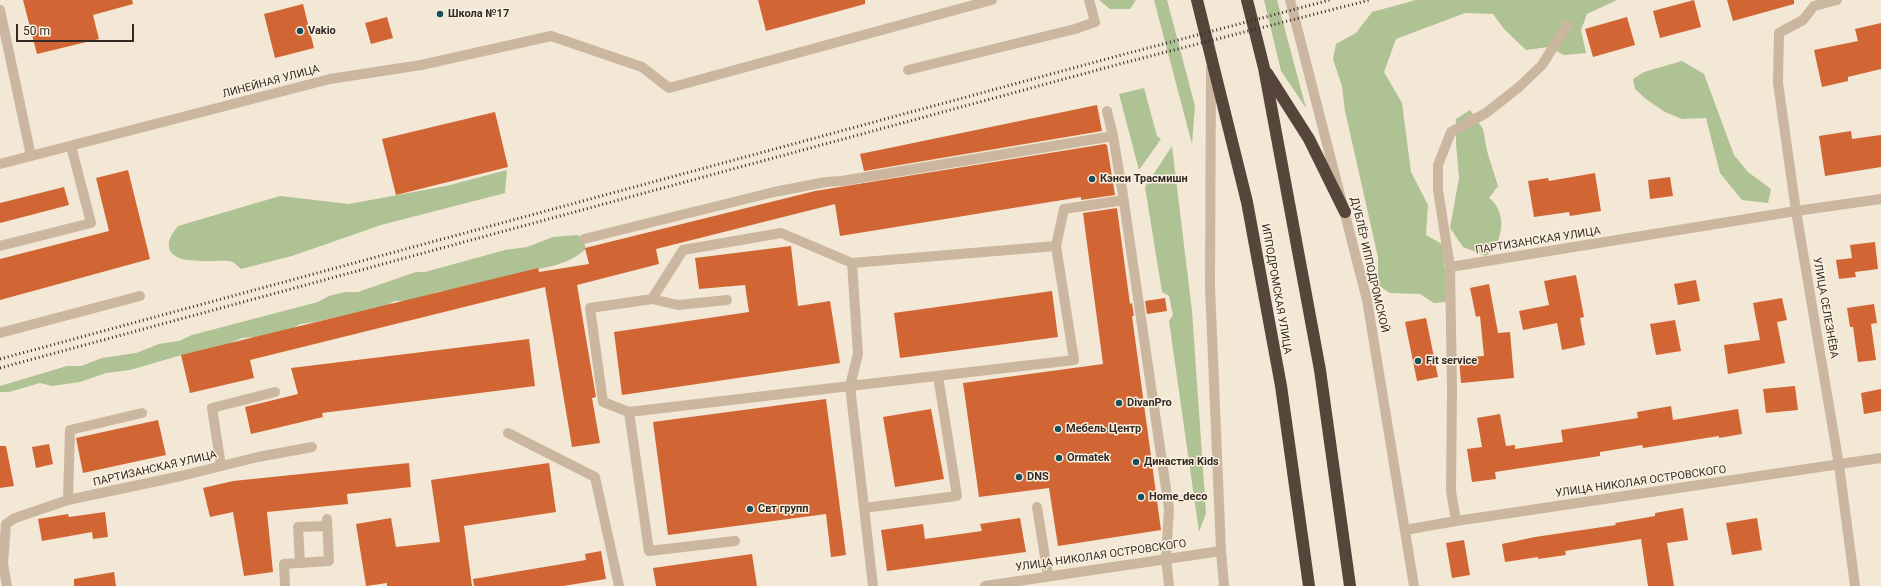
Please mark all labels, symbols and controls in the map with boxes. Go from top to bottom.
place label: Школа №17 [448,7,509,21]
marker: Школа №17 [435,9,445,19]
scale bar [18,16,136,42]
text: 50 m [23,24,50,38]
place label: Vakio [308,24,336,38]
marker: Vakio [295,26,305,36]
street label: ЛИНЕЙНАЯ УЛИЦА [221,63,321,101]
place label: Кэнси Трасмишн [1100,172,1188,186]
marker: Кэнси Трасмишн [1087,174,1097,184]
street label: ДУБЛЁР ИППОДРОМСКОЙ [1347,196,1391,334]
street label: ИППОДРОМСКАЯ УЛИЦА [1258,223,1294,355]
street label: ПАРТИЗАНСКАЯ УЛИЦА [1474,225,1602,257]
street label: УЛИЦА СЕЛЕЗНЁВА [1810,256,1840,360]
place label: Fit service [1426,354,1477,368]
marker: Fit service [1413,356,1423,366]
place label: DivanPro [1127,396,1172,410]
marker: DivanPro [1114,398,1124,408]
place label: Мебель Центр [1066,422,1141,436]
marker: Мебель Центр [1053,424,1063,434]
street label: ПАРТИЗАНСКАЯ УЛИЦА [92,448,218,490]
place label: Ormatek [1067,451,1110,465]
marker: Ormatek [1054,453,1064,463]
place label: Династия Kids [1144,455,1219,469]
marker: Династия Kids [1131,457,1141,467]
street label: УЛИЦА НИКОЛАЯ ОСТРОВСКОГО [1555,463,1727,501]
place label: DNS [1027,470,1049,484]
marker: DNS [1014,472,1024,482]
place label: Home_deco [1149,490,1207,504]
marker: Home_deco [1136,492,1146,502]
place label: Свт групп [758,502,808,516]
marker: Свт групп [745,504,755,514]
street label: УЛИЦА НИКОЛАЯ ОСТРОВСКОГО [1015,537,1187,575]

